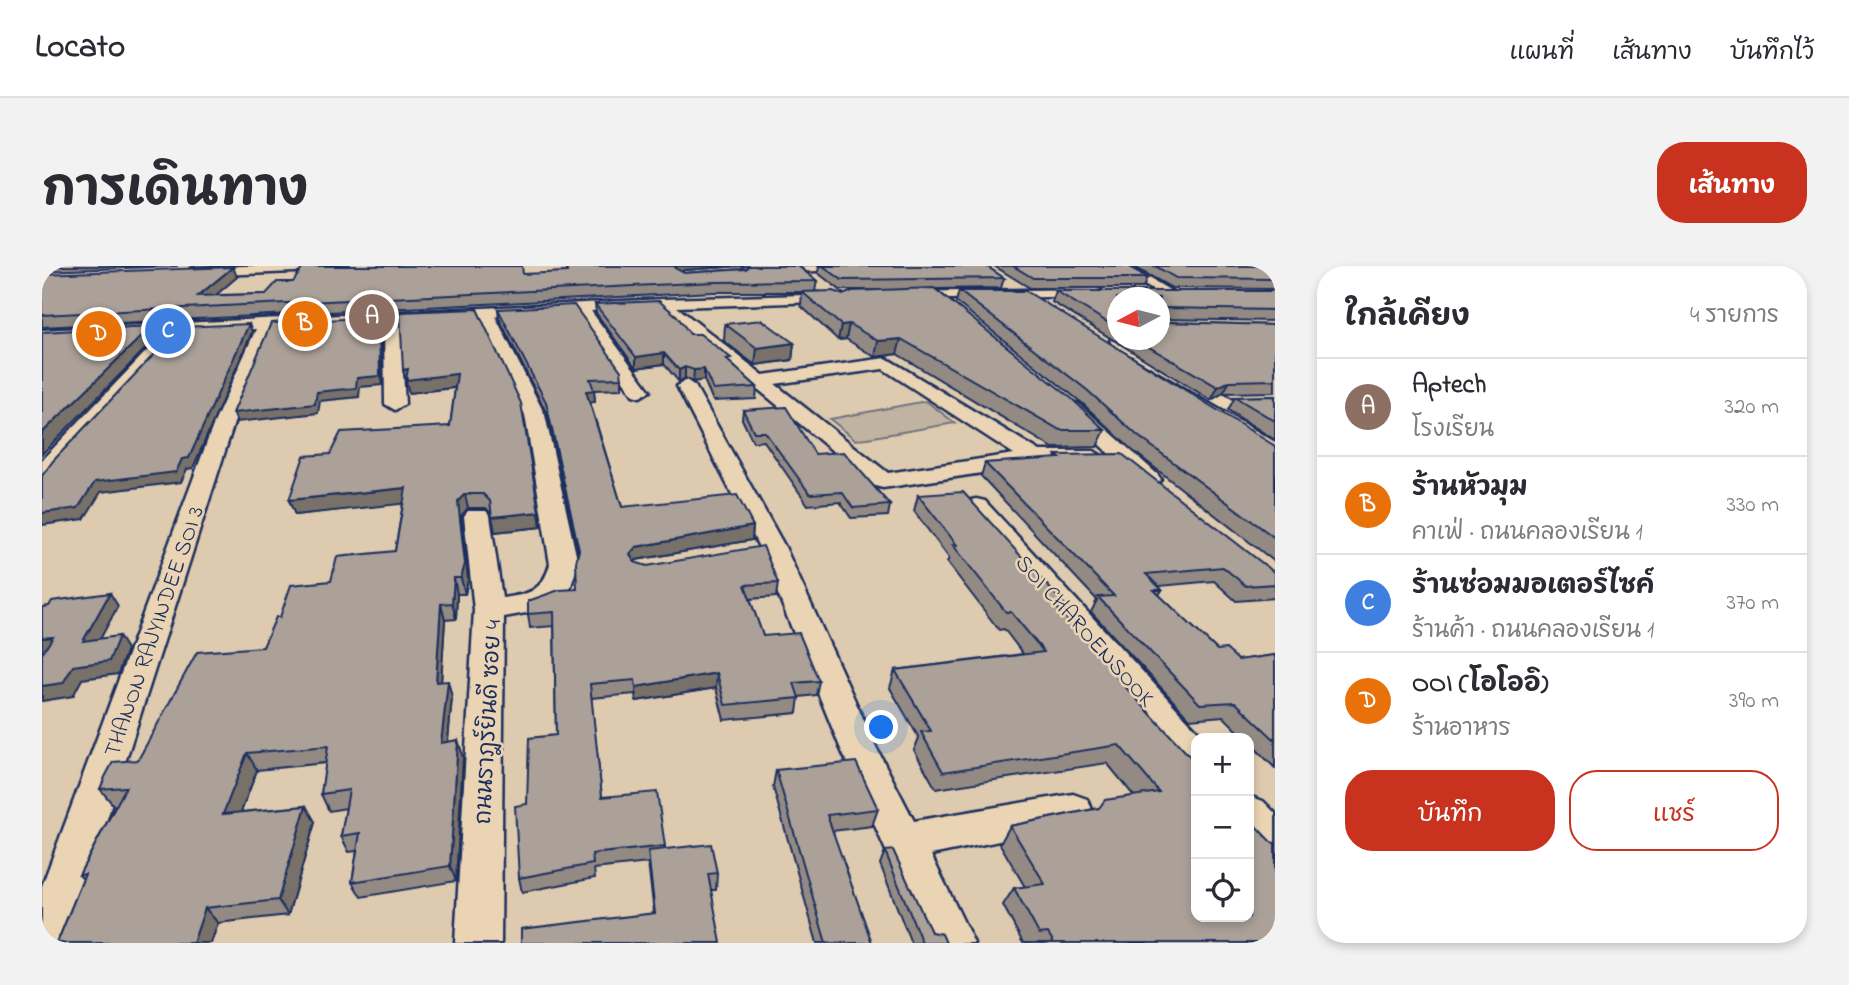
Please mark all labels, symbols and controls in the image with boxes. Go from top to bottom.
text: Locato [35,24,125,72]
text: แผนที่ [1509,36,1574,71]
text: เส้นทาง [1612,36,1692,71]
text: บันทึกไว้ [1730,36,1814,71]
button: เส้นทาง [1657,142,1807,223]
text: การเดินทาง [42,156,308,228]
north arrow [1107,287,1170,350]
pin: A [349,291,395,343]
text: ใกล้เคียง [1345,296,1470,340]
pin: B [282,298,328,350]
text: 4 รายการ [1690,300,1779,333]
pin: C [145,305,191,357]
pin: D [76,308,122,360]
text: Aptech [1412,367,1486,405]
text: A [1361,391,1375,424]
text: 320 m [1725,391,1779,424]
text: โรงเรียน [1412,414,1494,447]
text: ร้านหัวมุม [1412,470,1527,508]
text: B [1360,489,1376,522]
text: 330 m [1726,489,1779,522]
street label: THANON RAJYINDEE SOI 3 [97,502,214,762]
text: คาเฟ่ · ถนนคลองเรียน 1 [1412,517,1643,550]
street label: SOI CHAROENSOOK [1007,548,1162,716]
text: ร้านซ่อมมอเตอร์ไซค์ [1412,568,1654,606]
text: C [1362,587,1374,620]
text: 370 m [1726,587,1779,620]
text: ร้านค้า · ถนนคลองเรียน 1 [1412,615,1654,648]
street label: ถนนราฎร์ยินดี ซอย 4 [466,618,511,825]
text: OOI (โอโออิ) [1412,666,1548,704]
text: D [1360,685,1376,718]
text: 390 m [1729,685,1779,718]
your location [864,710,898,744]
text: ร้านอาหาร [1412,713,1511,746]
map controls [1191,733,1254,922]
button: + [1191,733,1254,796]
button: บันทึก [1345,770,1555,851]
button: แชร์ [1569,770,1779,851]
button: − [1191,796,1254,859]
button: locate [1191,859,1254,922]

